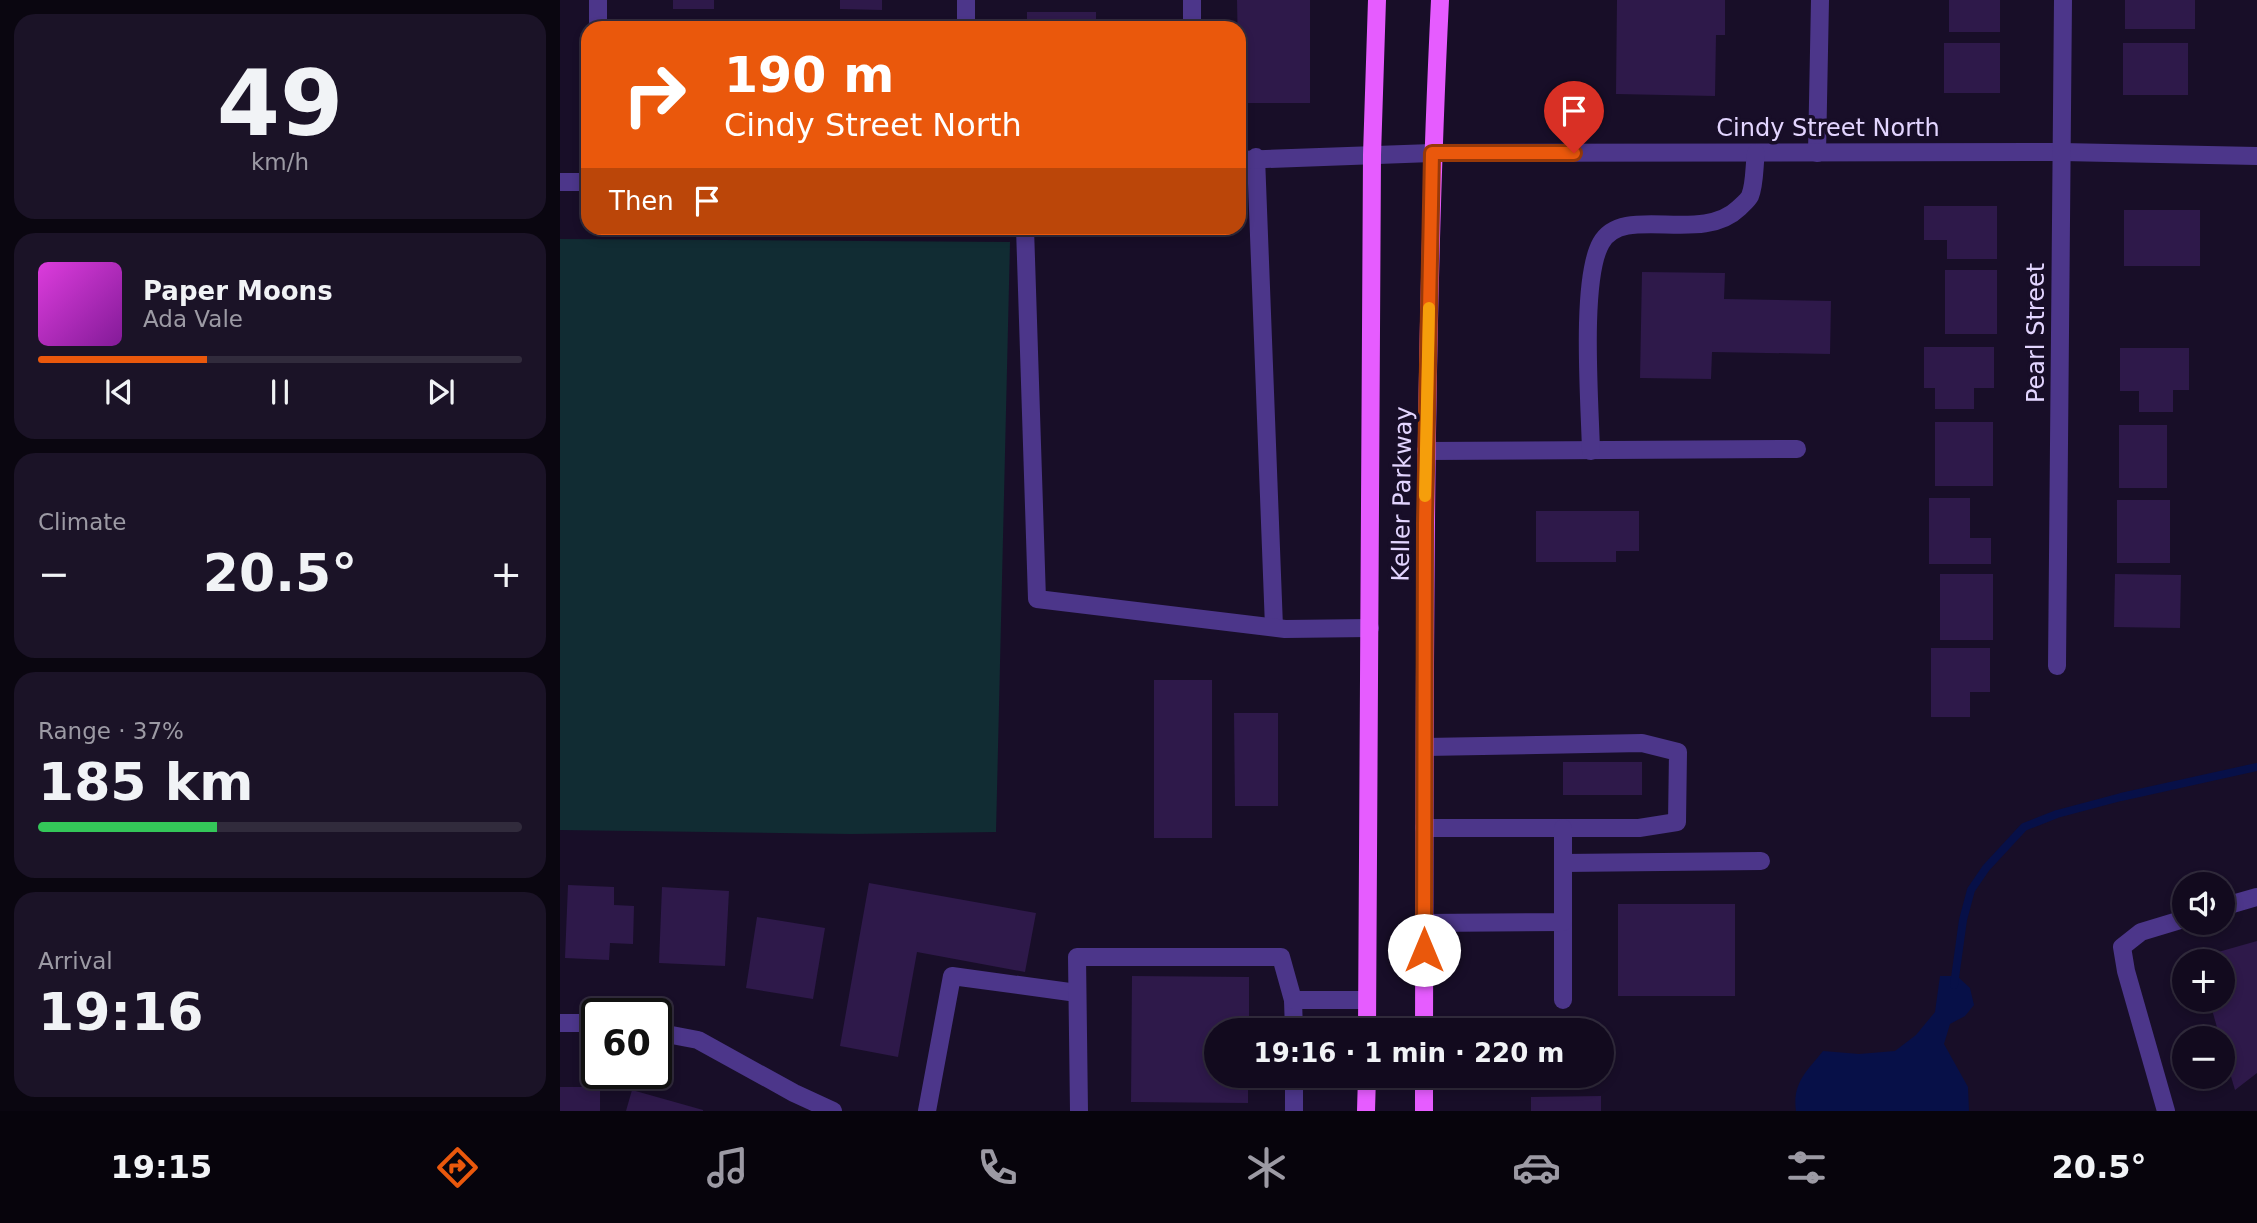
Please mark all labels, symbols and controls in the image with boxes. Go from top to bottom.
text: 190 m [724,47,894,104]
icon: right [609,49,700,140]
text: 49 [217,51,343,156]
pin [1544,81,1604,153]
icon: arrive [1555,92,1593,130]
text: Cindy Street North [724,106,1022,144]
street label: Cindy Street North [1716,114,1940,142]
text: km/h [251,149,309,175]
icon: arrive [688,182,726,220]
text: Then [609,186,674,216]
street label: Pearl Street [2022,263,2050,403]
text: Paper Moons [143,276,333,306]
text: Ada Vale [143,306,243,332]
icon: previous [100,373,138,411]
icon: pause [261,373,299,411]
icon: next [422,373,460,411]
street label: Keller Parkway [1386,406,1418,582]
text: Climate [38,509,127,535]
text: 20.5° [203,543,357,603]
text: − [38,552,70,596]
text: + [490,552,522,596]
text: Range · 37% [38,718,184,744]
text: 185 km [38,752,253,812]
map controls [2172,872,2235,1089]
button: sound [2172,872,2235,935]
position arrow [1387,913,1461,987]
text: Arrival [38,948,113,974]
button: + [2172,949,2235,1012]
text: 19:16 [38,982,204,1042]
speed limit sign: 60 [581,998,672,1089]
button: − [2172,1026,2235,1089]
text: 19:16 · 1 min · 220 m [1254,1038,1564,1068]
icon: directions [433,1143,482,1192]
icon: music [703,1143,752,1192]
icon: phone [973,1143,1022,1192]
icon: climate [1242,1143,1291,1192]
icon: car [1512,1143,1561,1192]
icon: filters [1782,1143,1831,1192]
text: 19:15 [110,1148,212,1186]
text: 20.5° [2052,1148,2147,1186]

